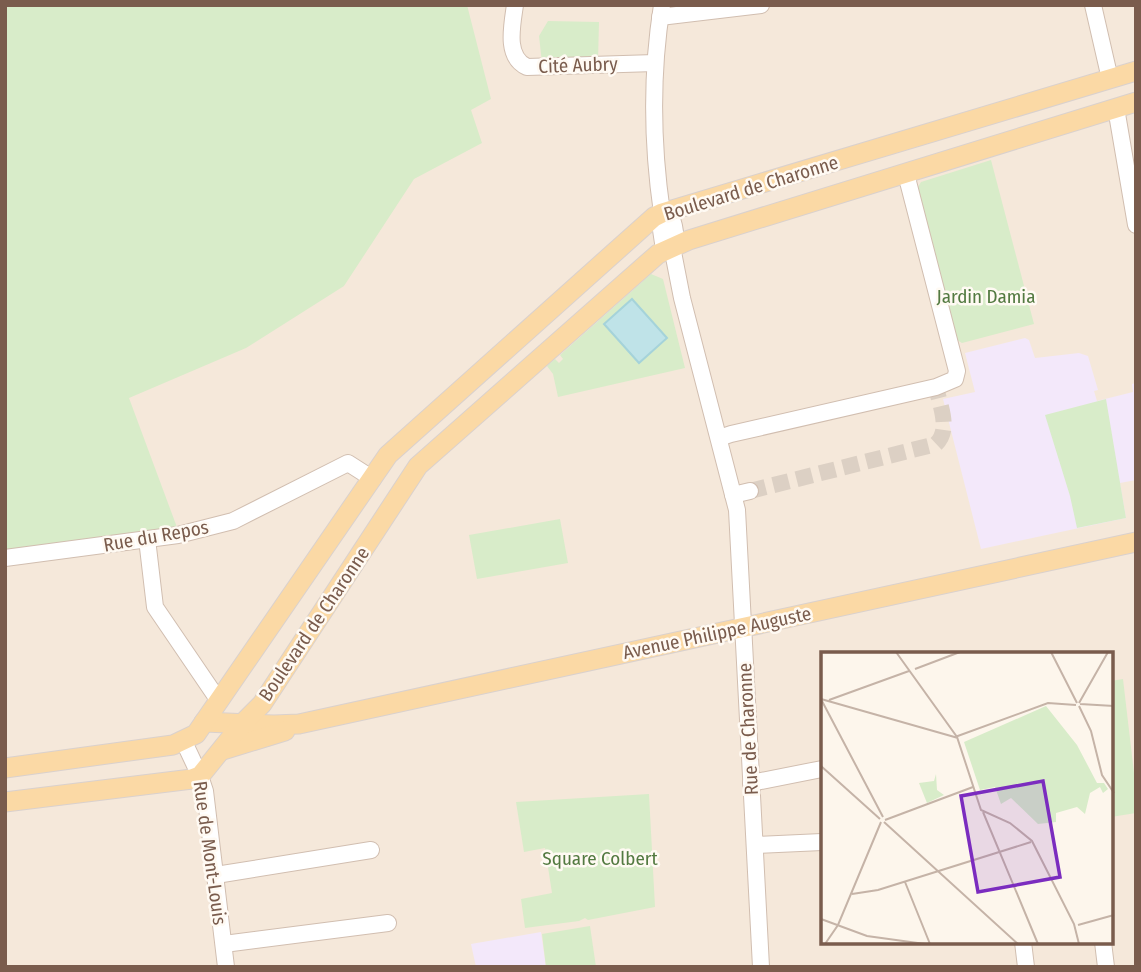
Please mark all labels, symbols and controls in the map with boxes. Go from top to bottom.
street label: Cité Aubry [538,52,619,78]
street label: Boulevard de Charonne [661,151,841,225]
park label: Jardin Damia [937,285,1035,308]
street label: Rue du Repos [102,515,210,557]
street label: Boulevard de Charonne [254,542,374,706]
street label: Avenue Philippe Auguste [621,602,813,664]
inset map [821,652,1113,944]
street label: Rue de Charonne [733,662,763,796]
street label: Rue de Mont-Louis [189,780,231,926]
park label: Square Colbert [542,847,658,870]

